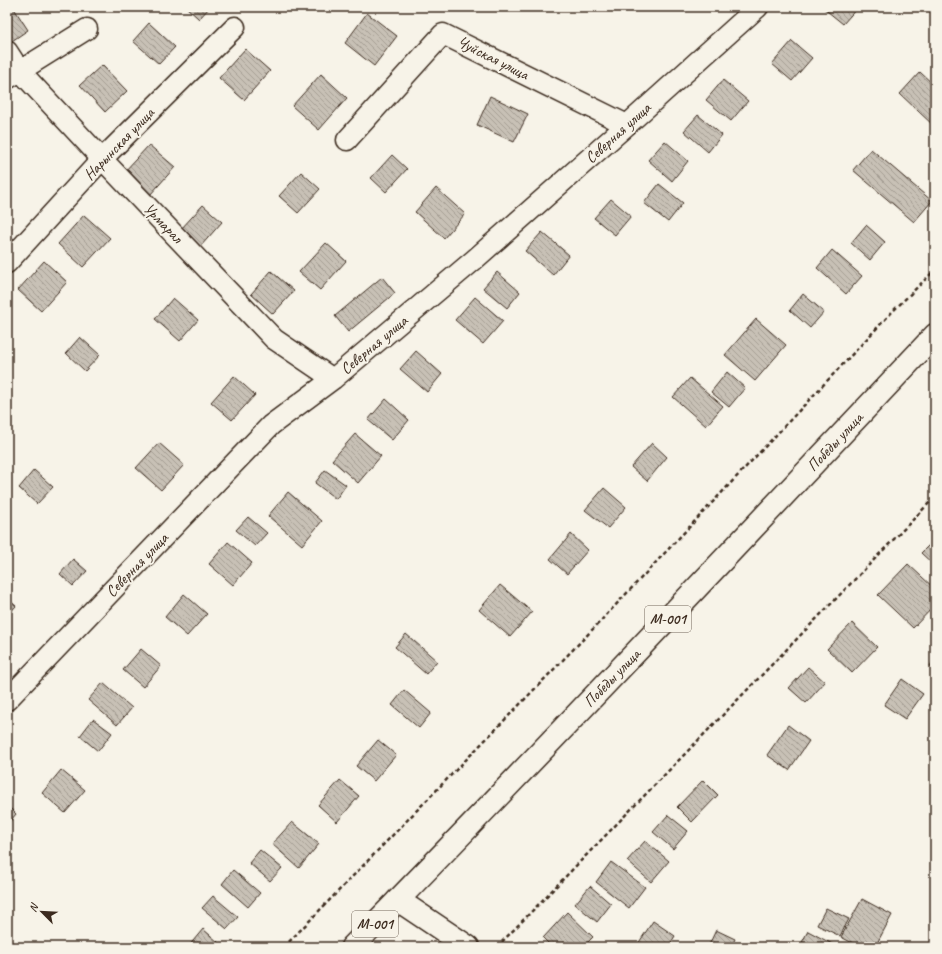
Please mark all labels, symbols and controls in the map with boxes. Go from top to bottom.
street label: Чуйская улица [454,32,533,85]
street label: Северная улица [581,98,656,168]
street label: Нарынская улица [79,102,160,185]
street label: Урмарал [139,199,188,248]
street label: Северная улица [336,310,413,379]
street label: Победы улица [803,407,868,476]
street label: Северная улица [101,528,173,601]
road number: М-001 [645,606,691,632]
street label: Победы улица [579,644,646,711]
north arrow [22,892,62,932]
text: N [25,900,42,914]
road number: М-001 [352,911,398,937]

